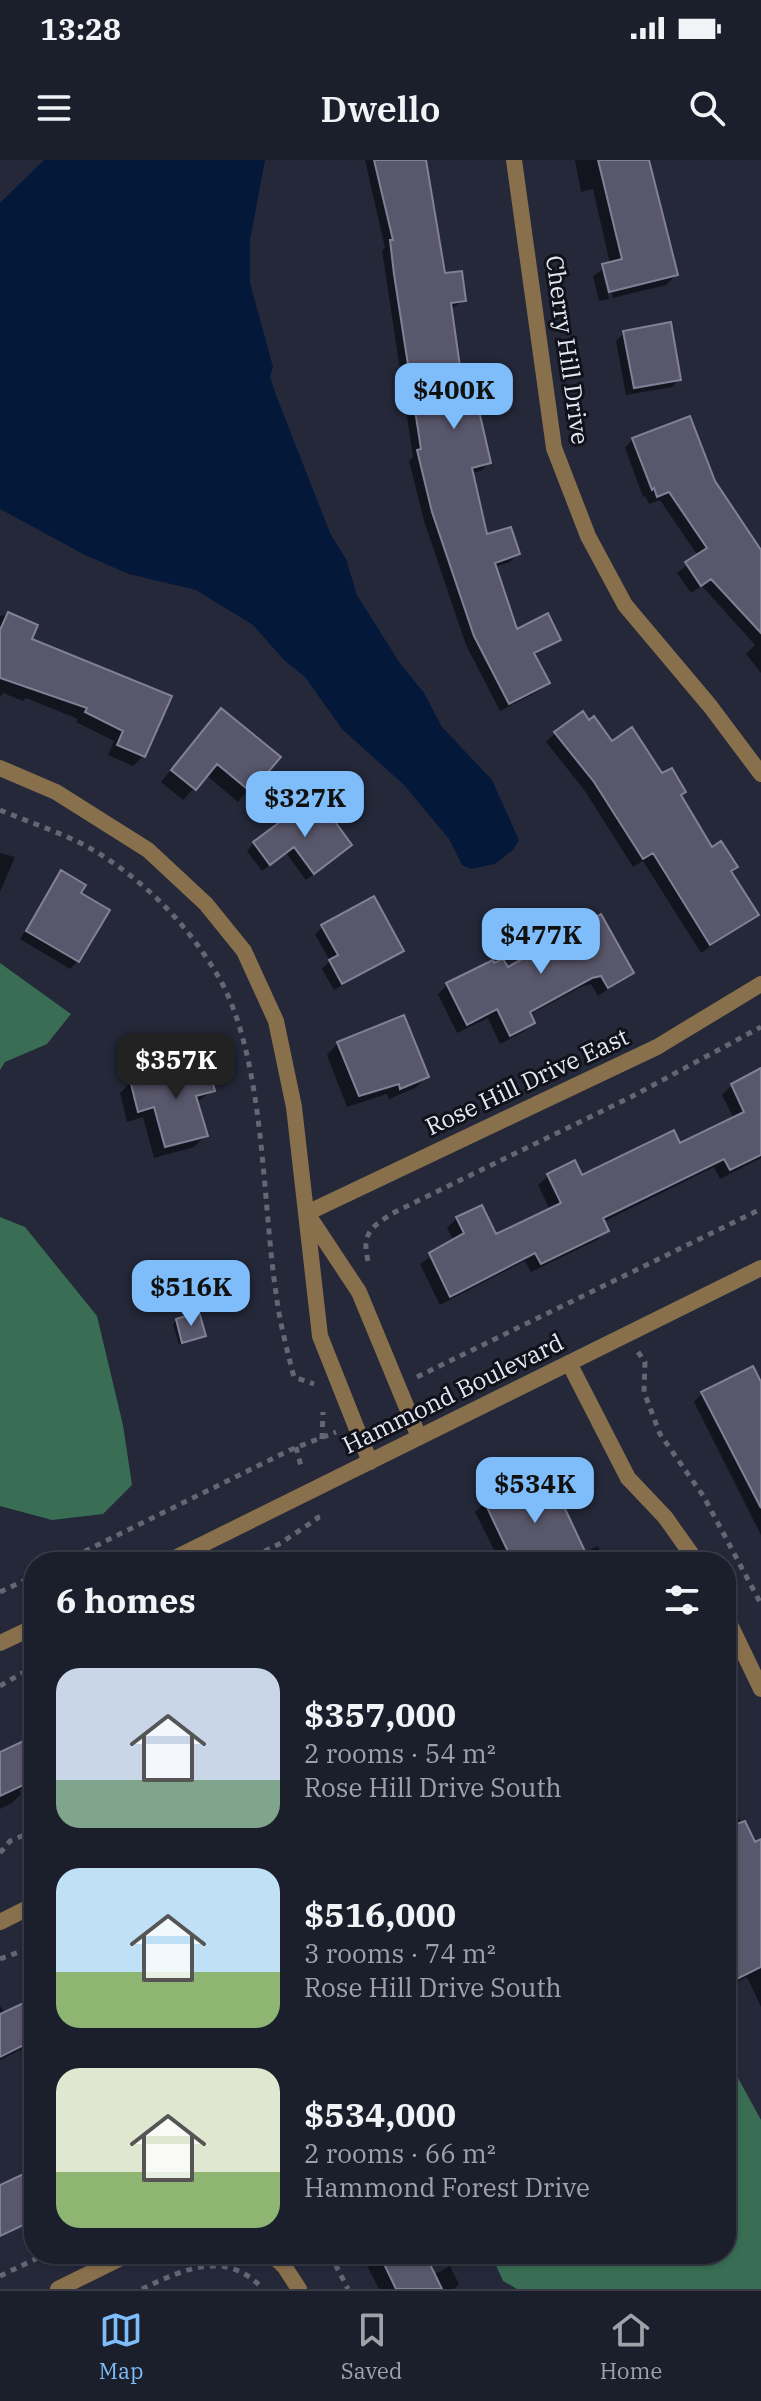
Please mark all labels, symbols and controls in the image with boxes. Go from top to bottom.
text: 13:28 [40,9,121,48]
text: Dwello [321,85,440,132]
icon: menu [32,86,76,130]
icon: search [685,86,729,130]
street label: Cherry Hill Drive [539,253,597,447]
pin: $400K [398,363,510,431]
text: $400K [413,372,495,406]
pin: $327K [249,771,361,839]
text: $327K [264,780,346,814]
pin: $477K [485,908,597,976]
text: $477K [500,917,582,951]
street label: Rose Hill Drive East [420,1020,633,1142]
pin: $357K [120,1033,232,1101]
text: $357K [135,1042,217,1076]
pin: $516K [135,1260,247,1328]
text: $516K [150,1269,232,1303]
street label: Hammond Boulevard [337,1326,568,1461]
pin: $534K [479,1457,591,1525]
text: $534K [494,1466,576,1500]
text: 6 homes [56,1578,196,1622]
icon: filters [660,1578,704,1622]
text: $357,000 [304,1692,456,1736]
icon: home [120,1700,216,1796]
text: 2 rooms · 54 m² [304,1736,496,1770]
text: Rose Hill Drive South [304,1770,562,1804]
text: $516,000 [304,1892,456,1936]
icon: home [120,1900,216,1996]
text: 3 rooms · 74 m² [304,1936,496,1970]
text: Rose Hill Drive South [304,1970,562,2004]
text: $534,000 [304,2092,456,2136]
icon: home [120,2100,216,2196]
text: 2 rooms · 66 m² [304,2136,496,2170]
text: Hammond Forest Drive [304,2170,590,2204]
tab: Map [99,2308,143,2385]
tab: Saved [341,2308,402,2385]
tab: Home [600,2308,662,2385]

